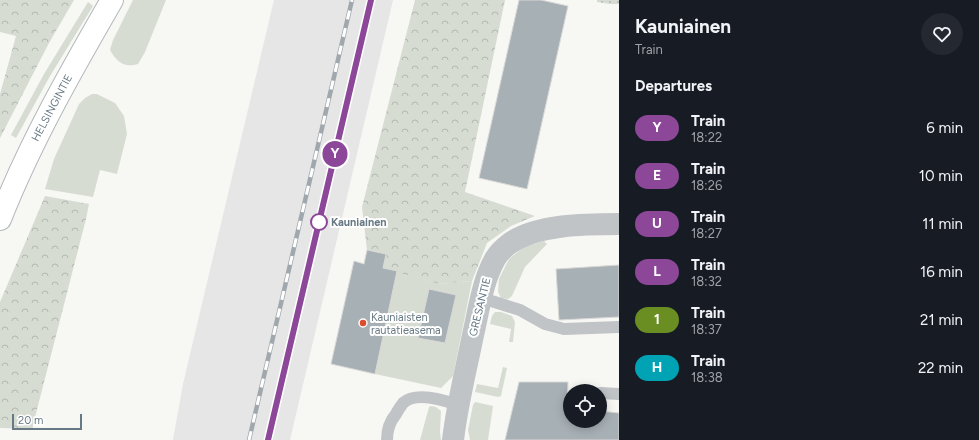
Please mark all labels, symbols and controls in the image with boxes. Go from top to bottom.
button: heart [921,13,963,55]
text: Kauniainen [635,15,731,38]
text: Train [635,42,663,57]
street label: HELSINGINTIE [29,72,75,144]
text: Departures [635,77,712,95]
text: Train [691,112,725,130]
text: Y [652,119,662,136]
text: 6 min [926,119,963,137]
text: 18:22 [691,130,722,145]
line badge: Y [322,141,348,167]
text: Y [330,145,340,162]
text: Train [691,160,725,178]
text: E [653,167,661,184]
text: 10 min [919,167,963,185]
text: 18:26 [691,178,722,193]
text: Train [691,208,725,226]
marker: Kauniainen [310,213,328,231]
text: U [652,215,662,232]
text: 11 min [922,215,963,233]
place label: Kauniainen [331,216,387,229]
text: 18:27 [691,226,722,241]
text: Train [691,256,725,274]
text: L [653,263,661,280]
text: 16 min [920,263,963,281]
text: 18:32 [691,274,722,289]
street label: GRESANTIE [466,276,494,338]
text: Train [691,304,725,322]
place label: Kauniaisten rautatieasema [371,311,441,337]
text: 1 [654,311,660,328]
text: 21 min [920,311,963,329]
marker: Kauniaisten rautatieasema [358,318,368,328]
text: 18:37 [691,322,722,337]
text: Train [691,352,725,370]
text: H [652,359,662,376]
text: 22 min [918,359,963,377]
text: 18:38 [691,370,723,385]
map controls [563,384,607,428]
button: locate [563,384,607,428]
scale bar [12,412,82,431]
text: 20 m [18,414,43,427]

